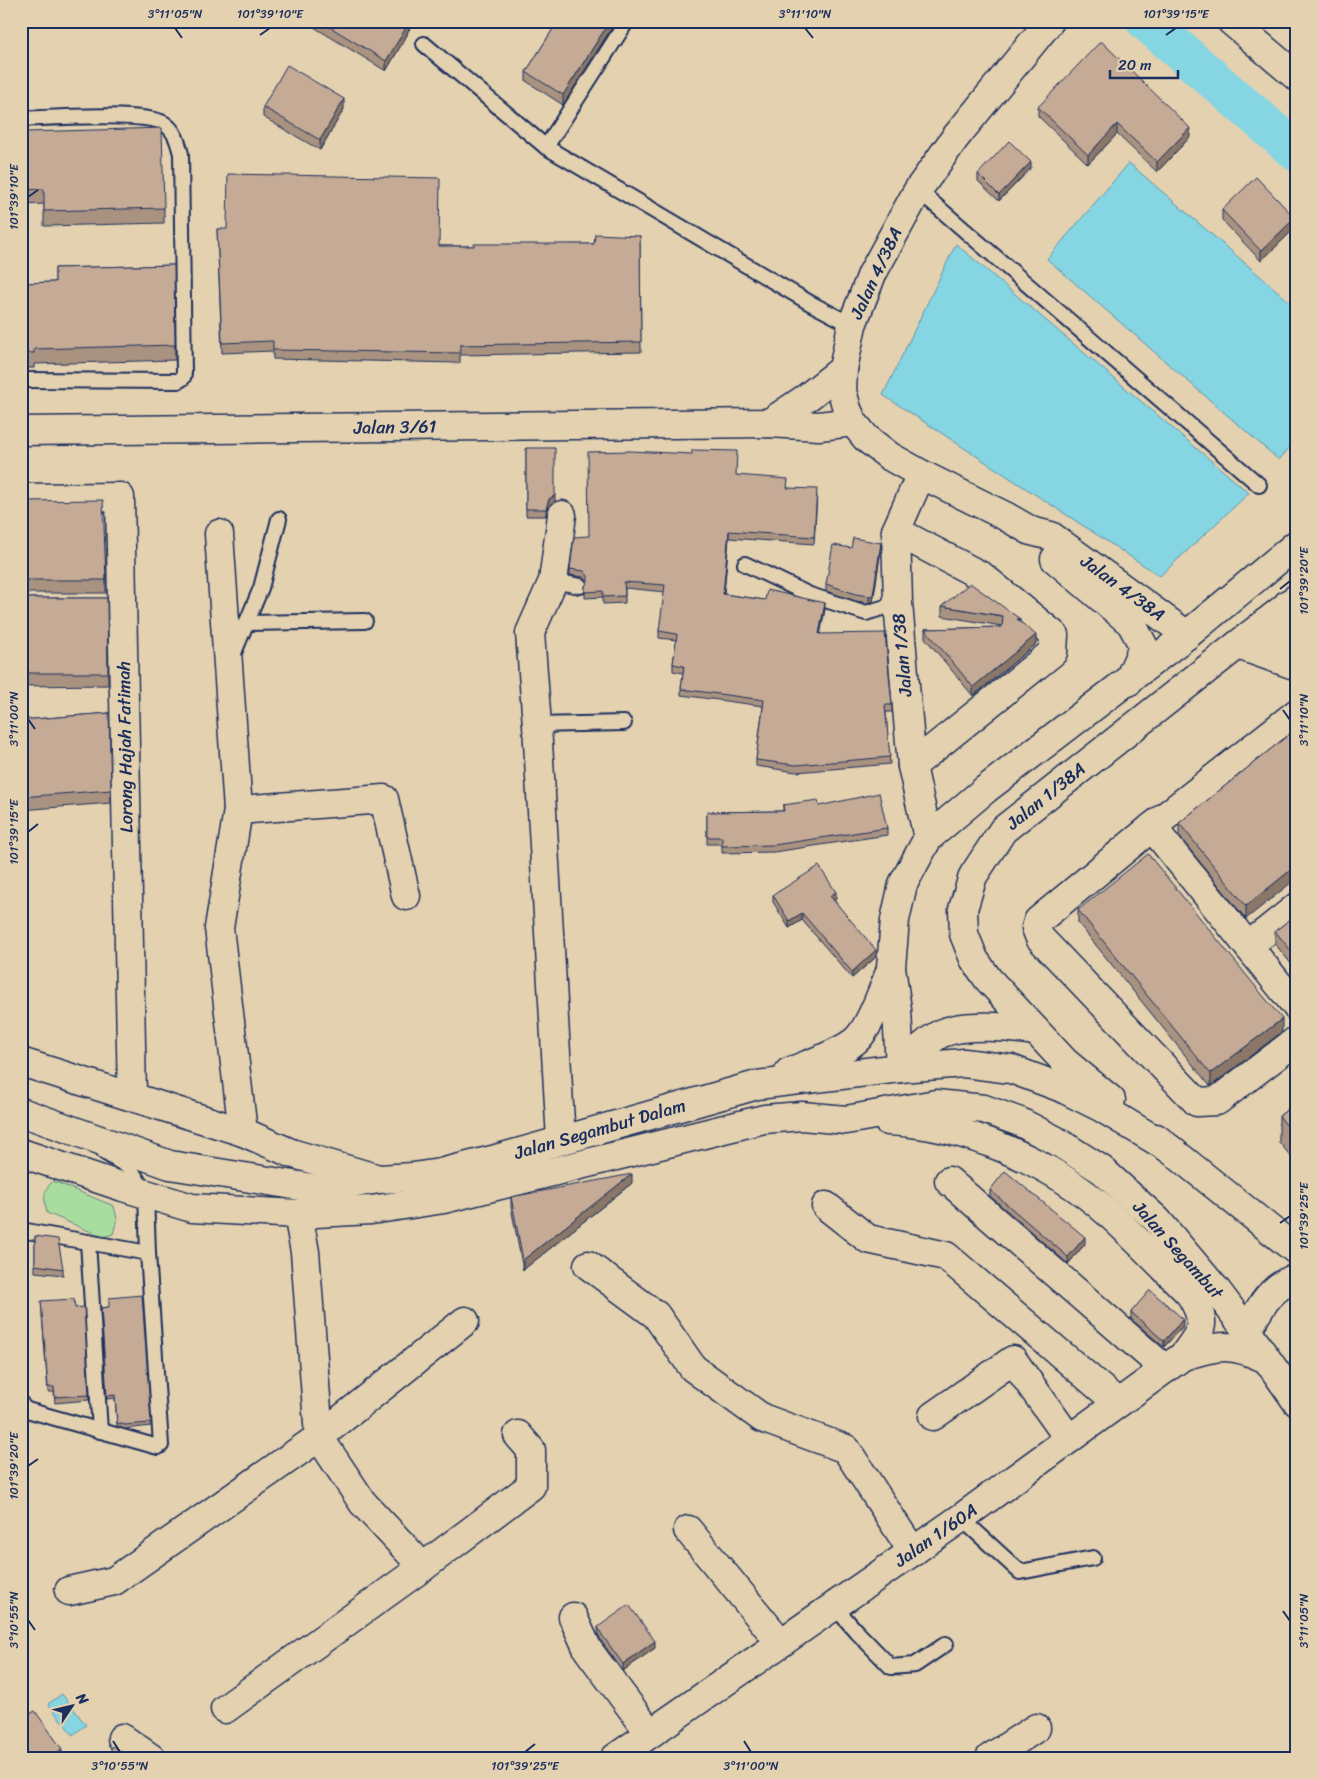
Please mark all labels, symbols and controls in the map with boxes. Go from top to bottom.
text: 3°11'05"N [148,3,203,25]
text: 101°39'10"E [237,3,304,25]
text: 3°11'10"N [779,3,832,25]
text: 101°39'15"E [1143,3,1210,25]
scale bar [1110,48,1178,80]
text: 20 m [1118,52,1152,78]
text: 101°39'10"E [3,163,25,230]
street label: Jalan 4/38A [840,221,911,325]
street label: Jalan 3/61 [352,410,437,444]
street label: Jalan 4/38A [1073,545,1172,630]
text: 101°39'20"E [1293,546,1315,615]
street label: Jalan 1/38 [882,612,922,699]
street label: Lorong Hajah Fatimah [108,661,142,833]
text: 3°11'00"N [3,691,25,746]
text: 3°11'10"N [1293,693,1315,746]
street label: Jalan 1/38A [998,754,1093,839]
text: 101°39'15"E [3,798,25,865]
street label: Jalan Segambut Dalam [510,1089,690,1169]
text: 101°39'25"E [1293,1181,1315,1250]
street label: Jalan Segambut [1124,1192,1232,1308]
text: 101°39'20"E [3,1431,25,1500]
street label: Jalan 1/60A [887,1494,985,1576]
text: 3°10'55"N [3,1591,25,1648]
text: 3°11'05"N [1293,1593,1315,1648]
north arrow [48,1682,98,1732]
text: N [69,1687,95,1710]
text: 3°10'55"N [92,1755,149,1777]
text: 101°39'25"E [491,1755,560,1777]
text: 3°11'00"N [724,1755,779,1777]

